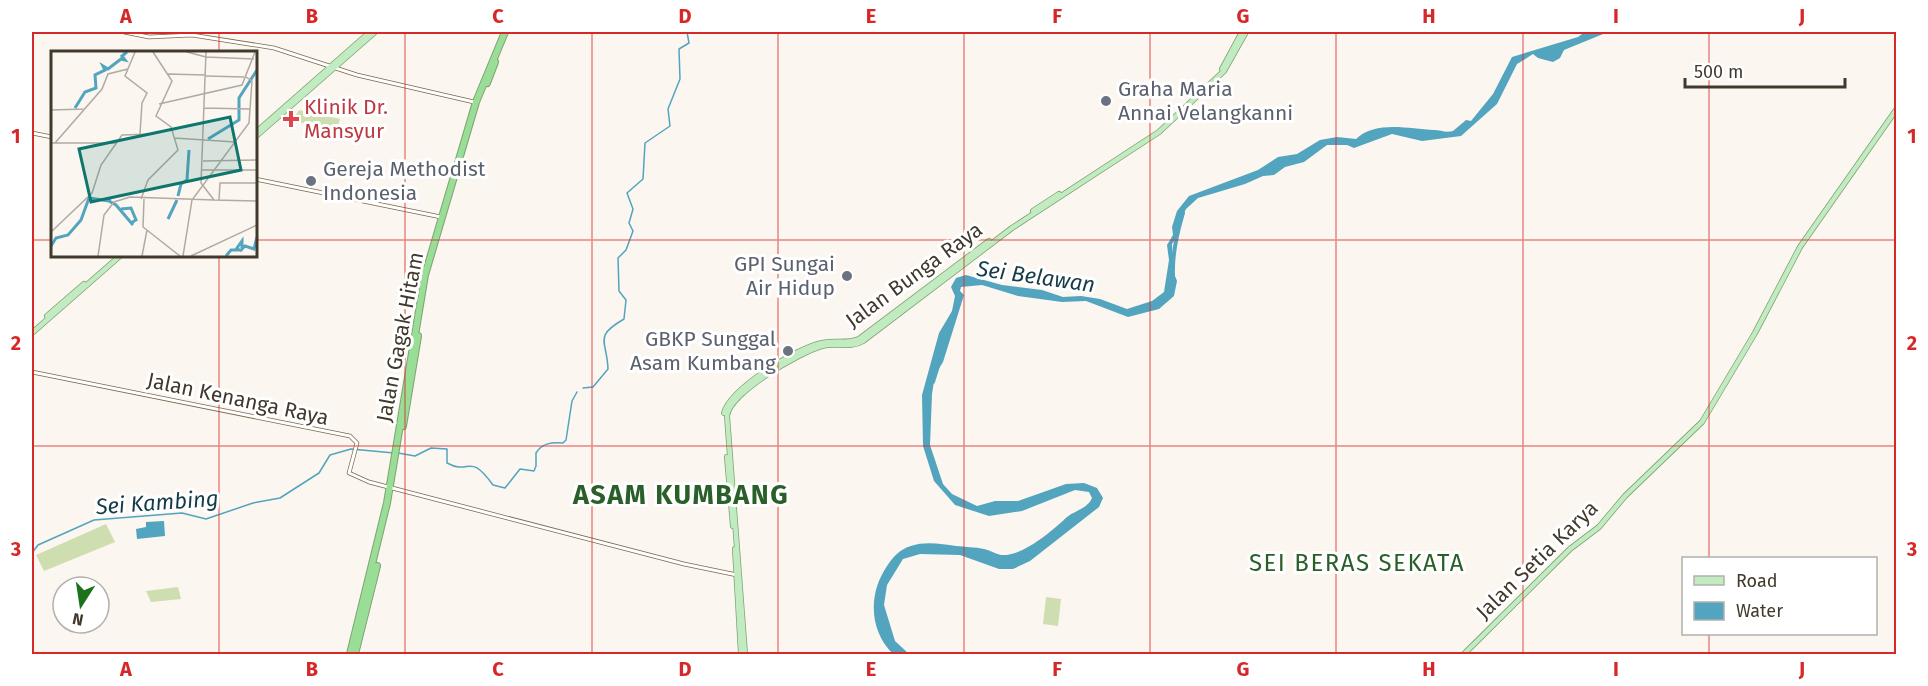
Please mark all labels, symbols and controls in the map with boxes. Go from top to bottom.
text: A [119,4,133,28]
text: B [306,4,318,28]
text: C [492,4,504,28]
text: D [678,4,692,28]
text: E [866,4,876,28]
text: F [1052,4,1062,28]
text: G [1237,4,1249,28]
text: H [1422,4,1436,28]
text: I [1613,4,1619,28]
text: J [1798,4,1805,28]
inset map [51,51,256,256]
scale bar [1685,51,1846,89]
text: 500 m [1694,61,1743,83]
place label: Graha Maria Annai Velangkanni [1118,76,1293,126]
place label: Klinik Dr. Mansyur [304,94,388,144]
marker: Graha Maria Annai Velangkanni [1099,94,1113,108]
marker: Klinik Dr. Mansyur [282,110,300,128]
text: 1 [11,124,21,148]
text: 1 [1907,124,1917,148]
place label: Gereja Methodist Indonesia [323,156,486,206]
marker: Gereja Methodist Indonesia [304,174,318,188]
street label: Jalan Bunga Raya [841,217,987,333]
street label: Jalan Gagak Hitam [371,250,429,424]
place label: GPI Sungai Air Hidup [734,251,835,301]
water label: Sei Belawan [974,255,1097,298]
marker: GPI Sungai Air Hidup [840,269,854,283]
place label: GBKP Sunggal Asam Kumbang [630,326,776,376]
text: 2 [11,331,21,355]
text: 2 [1907,331,1917,355]
marker: GBKP Sunggal Asam Kumbang [781,344,795,358]
street label: Jalan Kenanga Raya [145,367,331,431]
district label: ASAM KUMBANG [572,479,789,511]
water label: Sei Kambing [94,485,219,520]
street label: Jalan Setia Karya [1471,495,1603,625]
text: 3 [10,537,21,561]
text: 3 [1906,537,1917,561]
district label: SEI BERAS SEKATA [1249,549,1465,577]
legend [1682,557,1877,635]
text: Road [1736,570,1778,592]
north arrow [51,575,111,635]
text: Water [1736,600,1783,622]
text: N [71,609,85,630]
text: A [119,657,133,681]
text: B [306,657,318,681]
text: C [492,657,504,681]
text: D [678,657,692,681]
text: E [866,657,876,681]
text: F [1052,657,1062,681]
text: G [1237,657,1249,681]
text: H [1422,657,1436,681]
text: I [1613,657,1619,681]
text: J [1798,657,1805,681]

